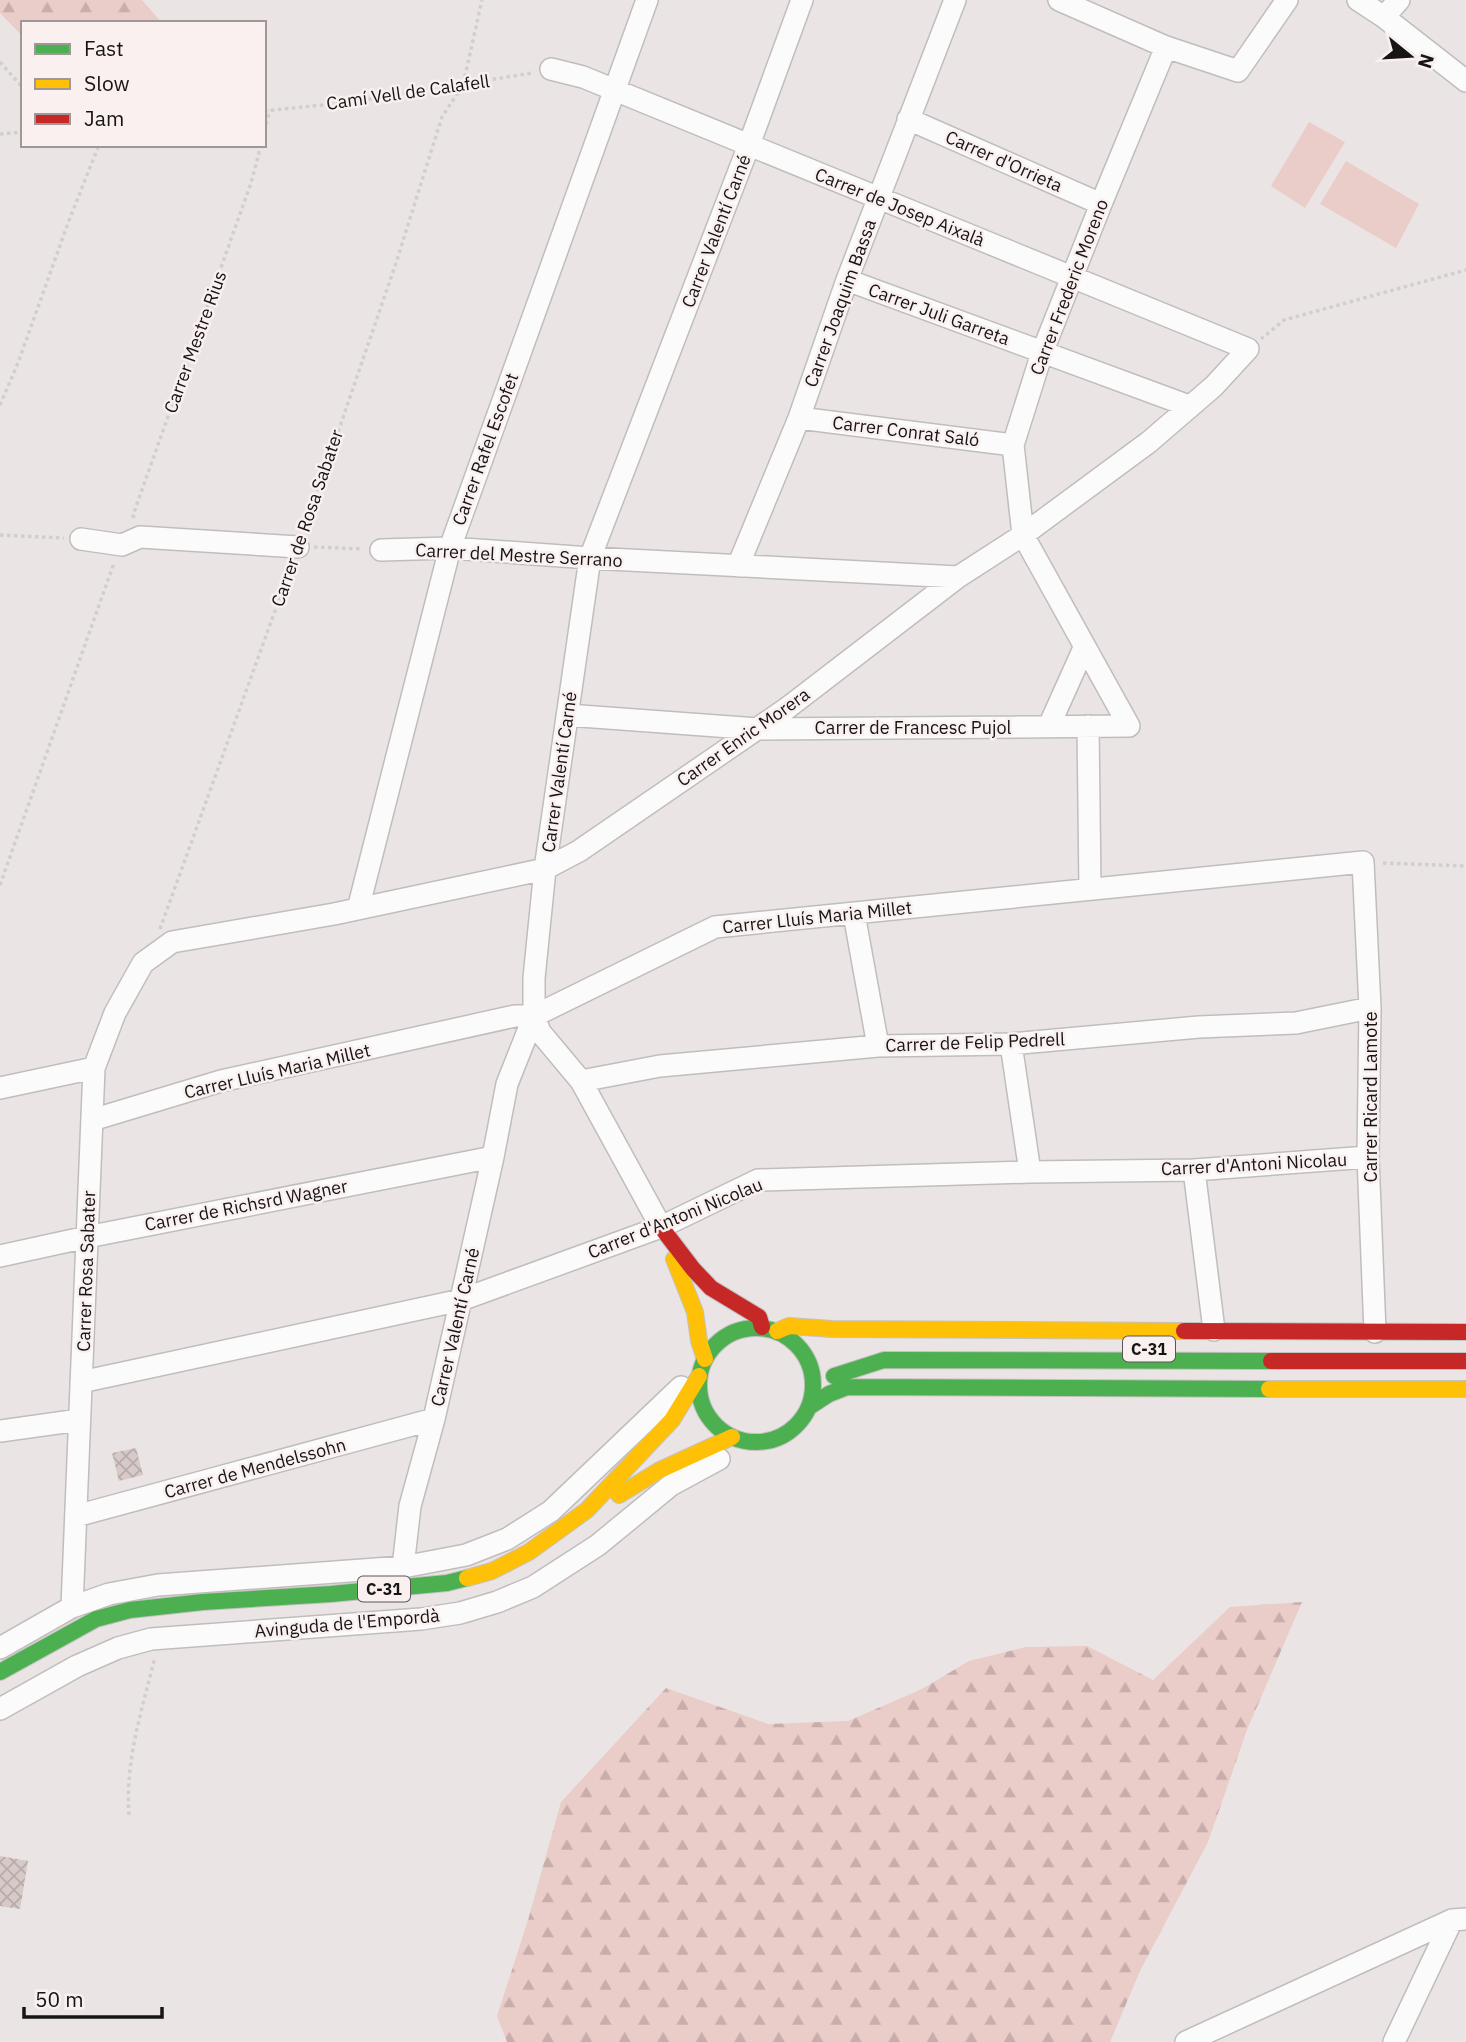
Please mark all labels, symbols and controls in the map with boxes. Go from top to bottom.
legend [21,21,266,147]
north arrow [1375,21,1445,91]
text: Fast [84,34,124,62]
text: N [1413,51,1440,72]
text: Slow [84,69,130,97]
street label: Camí Vell de Calafell [325,69,491,115]
text: Jam [84,104,124,132]
street label: Carrer d'Orrieta [942,125,1066,197]
street label: Carrer Valentí Carné [676,151,756,311]
street label: Carrer de Josep Aixalà [812,162,989,252]
street label: Carrer Frederic Moreno [1025,196,1113,378]
street label: Carrer Joaquim Bassa [799,216,881,390]
street label: Carrer Mestre Rius [159,268,231,416]
street label: Carrer Juli Garreta [865,278,1013,350]
street label: Carrer Rafel Escofet [447,370,523,528]
street label: Carrer Conrat Saló [831,411,981,451]
street label: Carrer de Rosa Sabater [266,426,348,610]
street label: Carrer del Mestre Serrano [415,538,623,572]
street label: Carrer Enric Morera [672,682,814,791]
street label: Carrer Valentí Carné [536,690,582,854]
street label: Carrer de Francesc Pujol [815,716,1011,739]
street label: Carrer Lluís Maria Millet [721,896,913,938]
street label: Carrer Ricard Lamote [1359,1011,1382,1183]
street label: Carrer de Felip Pedrell [885,1027,1065,1057]
street label: Carrer Lluís Maria Millet [182,1038,372,1104]
street label: Carrer d'Antoni Nicolau [1160,1148,1348,1180]
street label: Carrer d'Antoni Nicolau [584,1172,766,1264]
street label: Carrer de Richsrd Wagner [143,1174,350,1236]
street label: Carrer Rosa Sabater [72,1190,100,1352]
street label: Carrer Valentí Carné [426,1245,484,1409]
road number: C-31 [1123,1336,1175,1362]
street label: Carrer de Mendelssohn [162,1433,348,1503]
road number: C-31 [358,1576,410,1602]
street label: Avinguda de l'Empordà [253,1603,441,1643]
scale bar [24,1976,163,2020]
text: 50 m [35,1985,84,2013]

